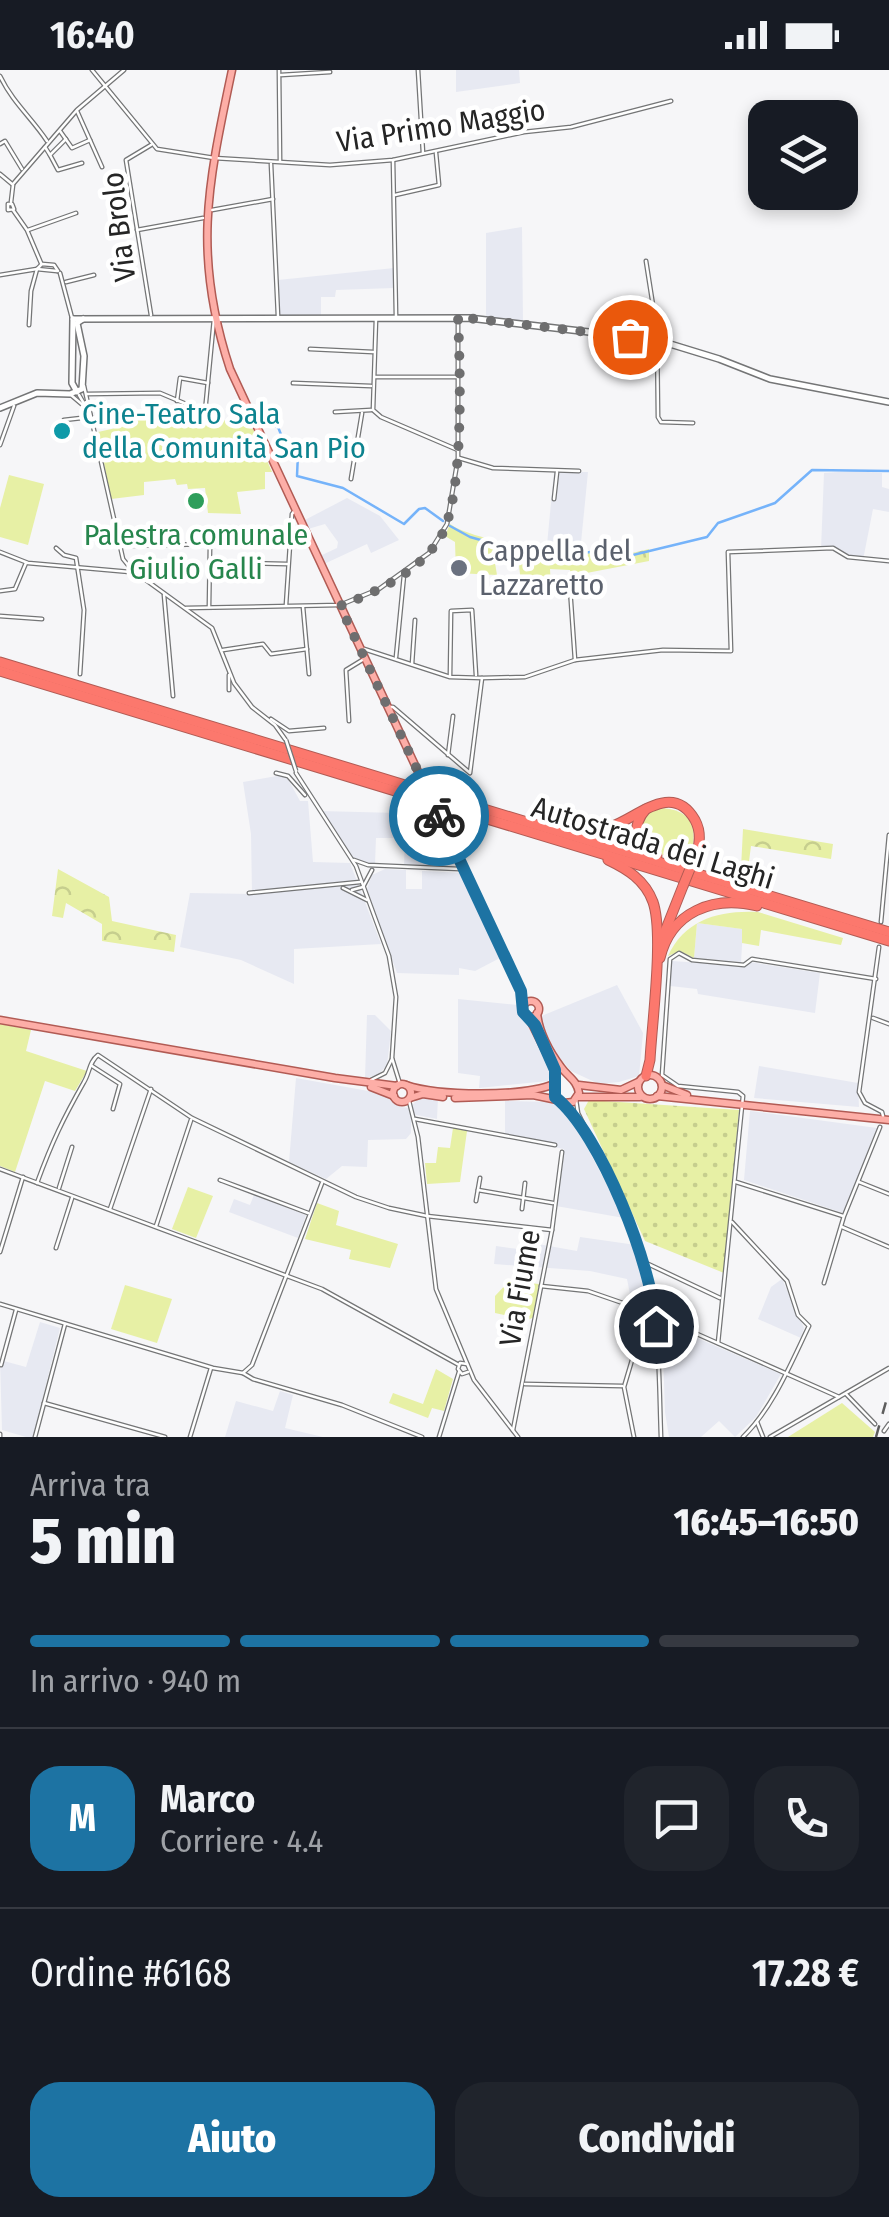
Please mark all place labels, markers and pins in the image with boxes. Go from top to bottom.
pin [588,295,673,380]
place label: Cine-Teatro Sala della Comunità San Pio [82,396,366,466]
marker: Cine-Teatro Sala della Comunità San Pio [51,420,73,442]
marker: Palestra comunale Giulio Galli [185,490,207,512]
place label: Palestra comunale Giulio Galli [84,517,308,587]
place label: Cappella del Lazzaretto [479,533,632,603]
marker: Cappella del Lazzaretto [448,557,470,579]
pin [614,1284,699,1369]

